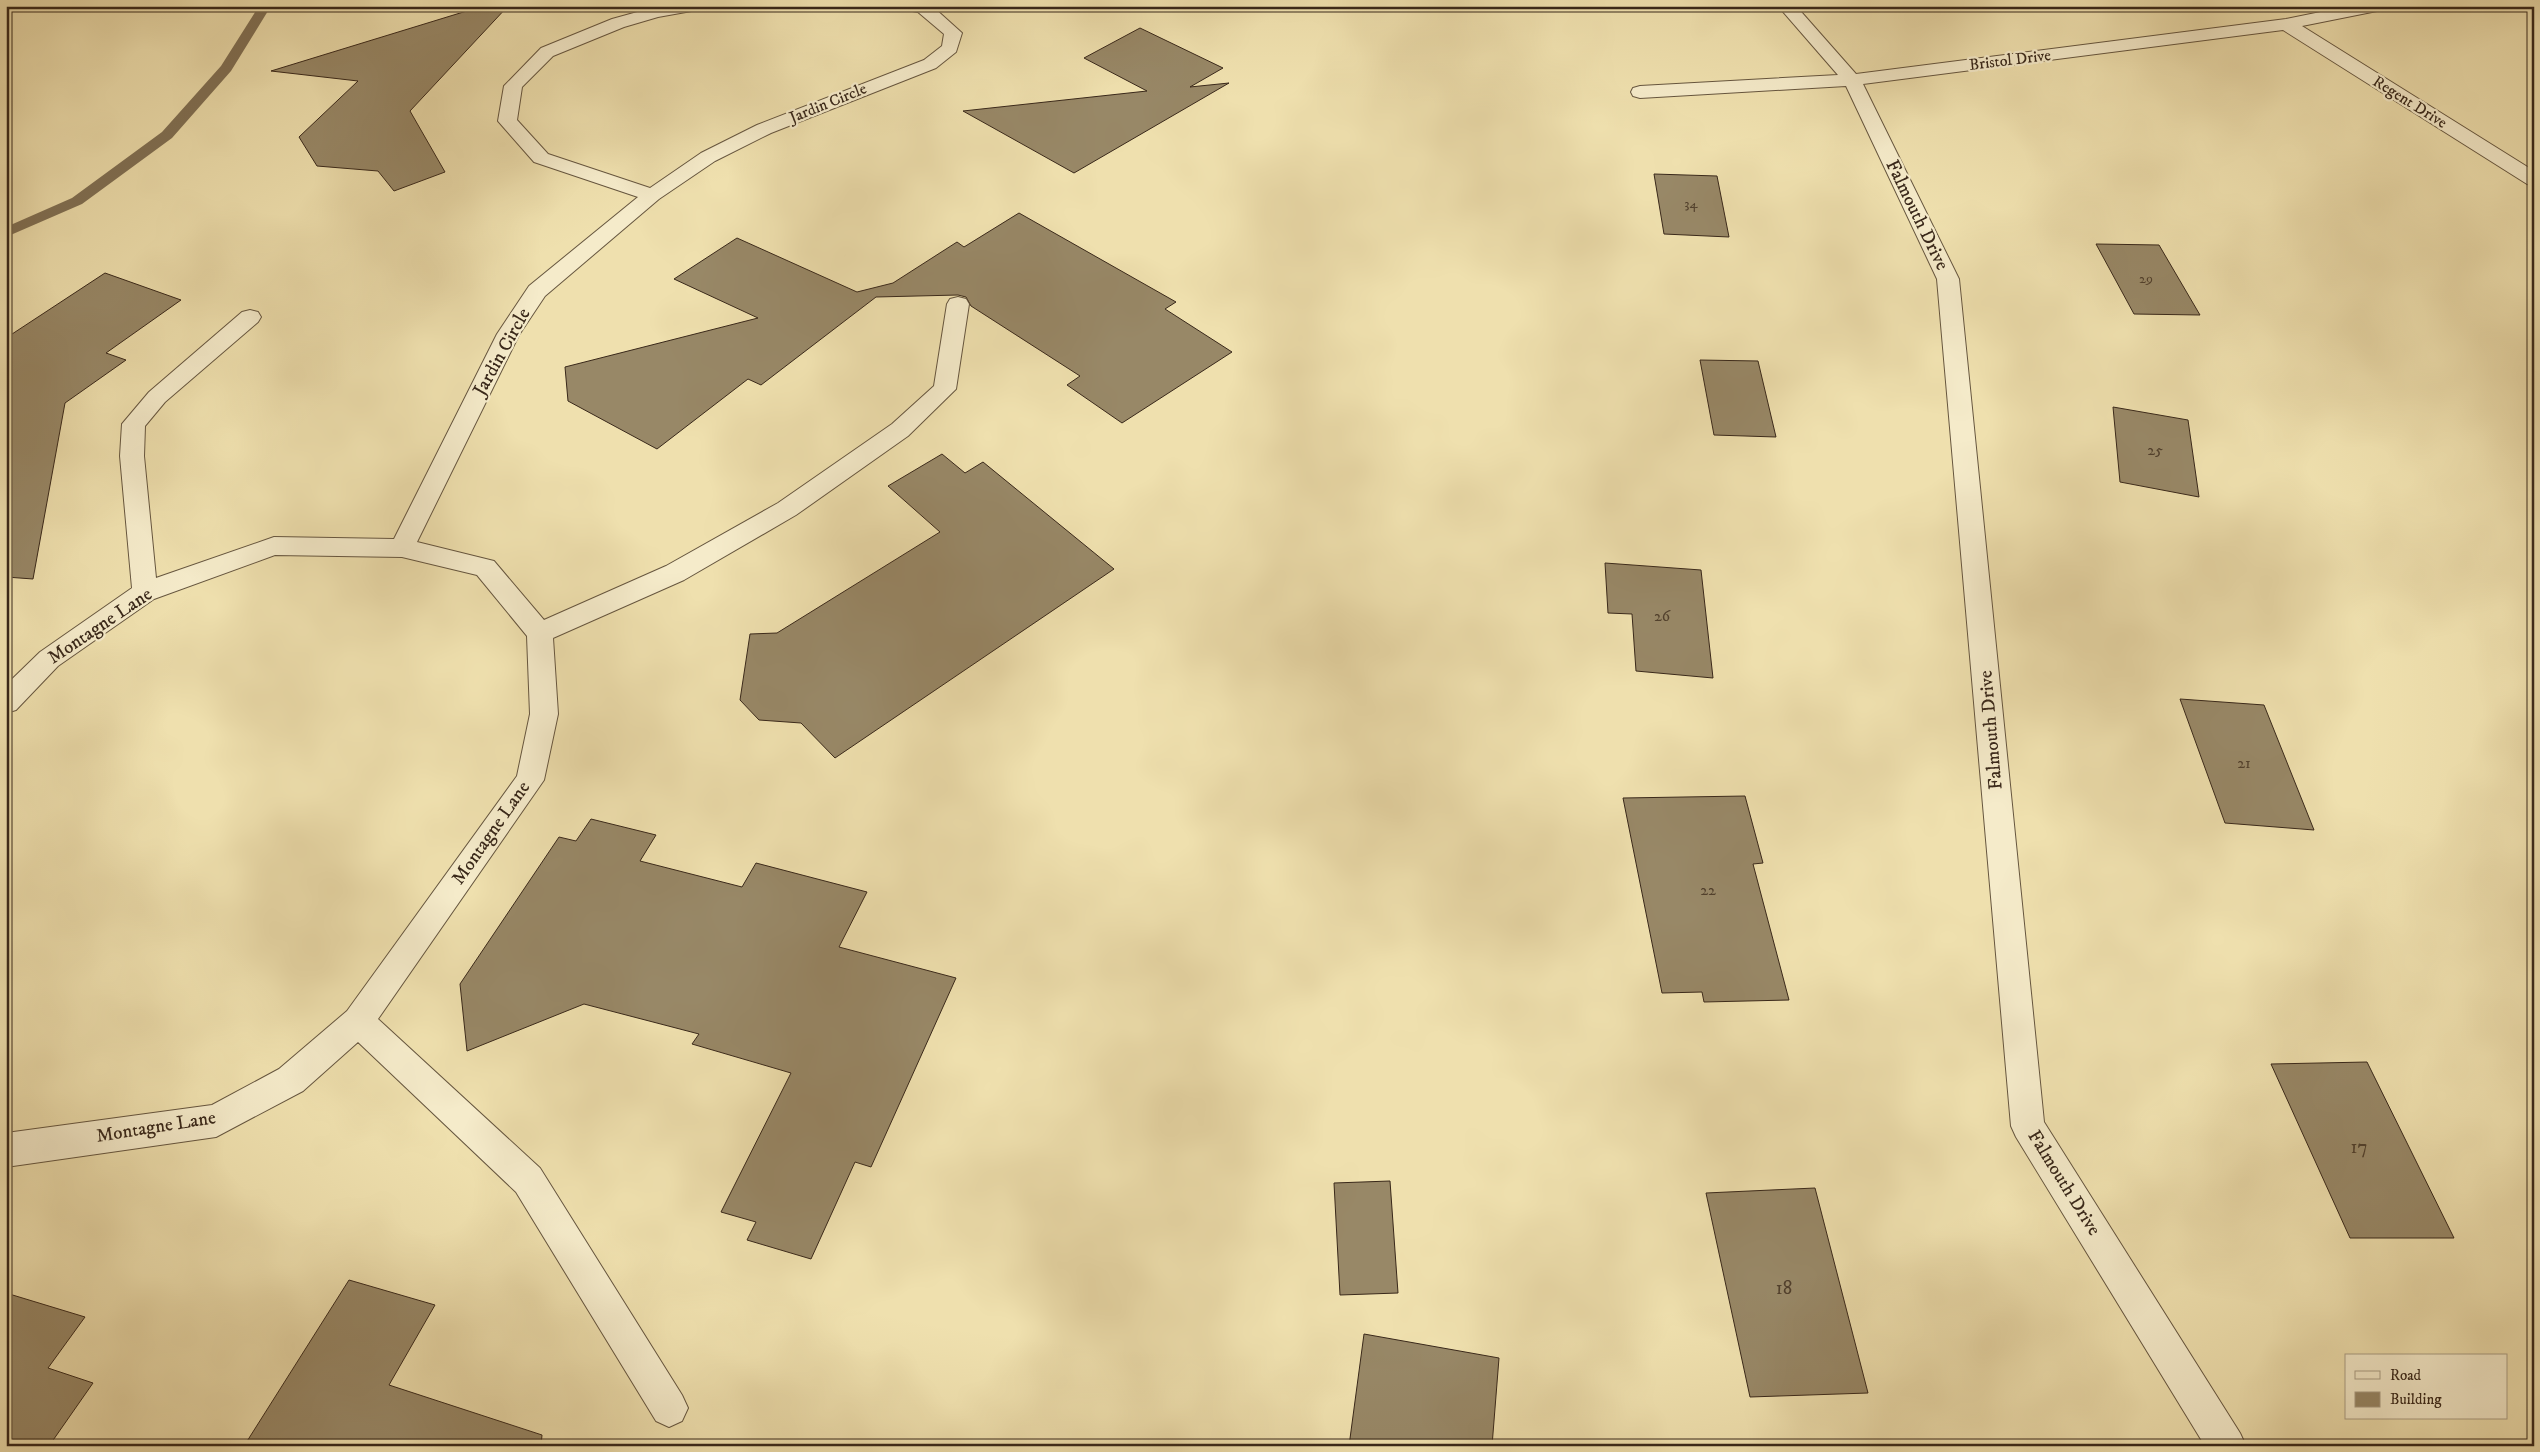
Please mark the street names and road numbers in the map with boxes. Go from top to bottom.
street label: Bristol Drive [1968,45,2052,75]
street label: Regent Drive [2369,71,2451,133]
street label: Jardin Circle [785,78,870,128]
street label: Falmouth Drive [1880,156,1954,274]
street label: Jardin Circle [468,304,536,402]
street label: Montagne Lane [43,583,157,669]
street label: Falmouth Drive [1974,669,2008,791]
street label: Montagne Lane [447,777,535,889]
street label: Montagne Lane [95,1106,218,1148]
street label: Falmouth Drive [2022,1126,2106,1240]

